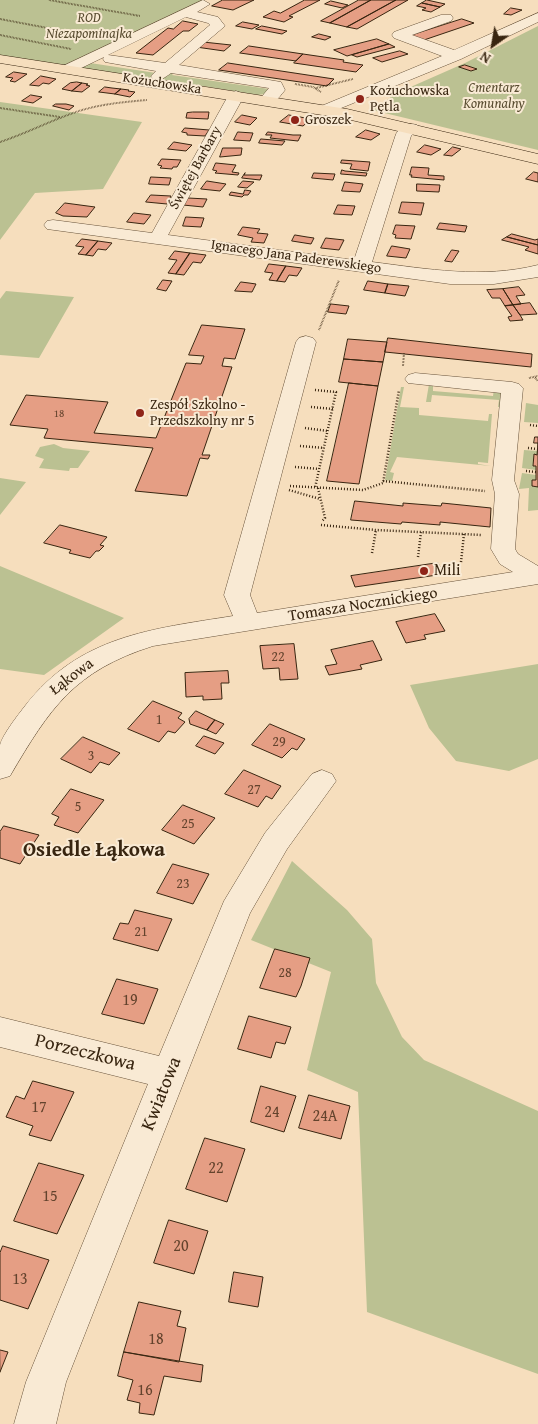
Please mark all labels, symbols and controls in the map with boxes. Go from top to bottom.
park label: ROD Niezapominajka [46,10,132,42]
north arrow [468,20,518,70]
text: N [476,47,494,69]
street label: Kożuchowska [122,70,202,98]
park label: Cmentarz Komunalny [463,80,525,112]
place label: Kożuchowska Pętla [370,83,449,115]
marker: Kożuchowska Pętla [354,93,366,105]
place label: Groszek [305,112,351,128]
marker: Groszek [289,114,301,126]
street label: Świętej Barbary [166,123,226,213]
street label: Ignacego Jana Paderewskiego [210,237,382,277]
place label: Zespół Szkolno - Przedszkolny nr 5 [150,397,254,430]
house number: 18 [54,407,64,421]
marker: Zespół Szkolno - Przedszkolny nr 5 [134,407,146,419]
place label: Mili [434,561,461,581]
marker: Mili [418,565,430,577]
street label: Tomasza Nocznickiego [287,584,439,626]
house number: 22 [271,649,285,665]
street label: Łąkowa [46,654,98,700]
house number: 1 [156,712,162,728]
house number: 29 [272,734,286,750]
house number: 3 [88,748,94,764]
house number: 27 [247,782,261,798]
house number: 5 [75,799,81,815]
house number: 25 [181,816,195,832]
district label: Osiedle Łąkowa [23,838,165,864]
house number: 23 [176,876,190,892]
house number: 21 [134,924,148,940]
house number: 28 [278,965,292,981]
house number: 19 [122,991,138,1011]
street label: Porzeczkowa [32,1030,138,1076]
street label: Kwiatowa [137,1054,187,1134]
house number: 17 [31,1098,47,1118]
house number: 24 [264,1103,280,1123]
house number: 24A [312,1107,338,1127]
house number: 22 [208,1159,224,1179]
house number: 15 [42,1187,58,1207]
house number: 20 [173,1237,189,1257]
house number: 13 [12,1270,28,1290]
house number: 18 [148,1330,164,1350]
house number: 16 [137,1381,153,1401]

